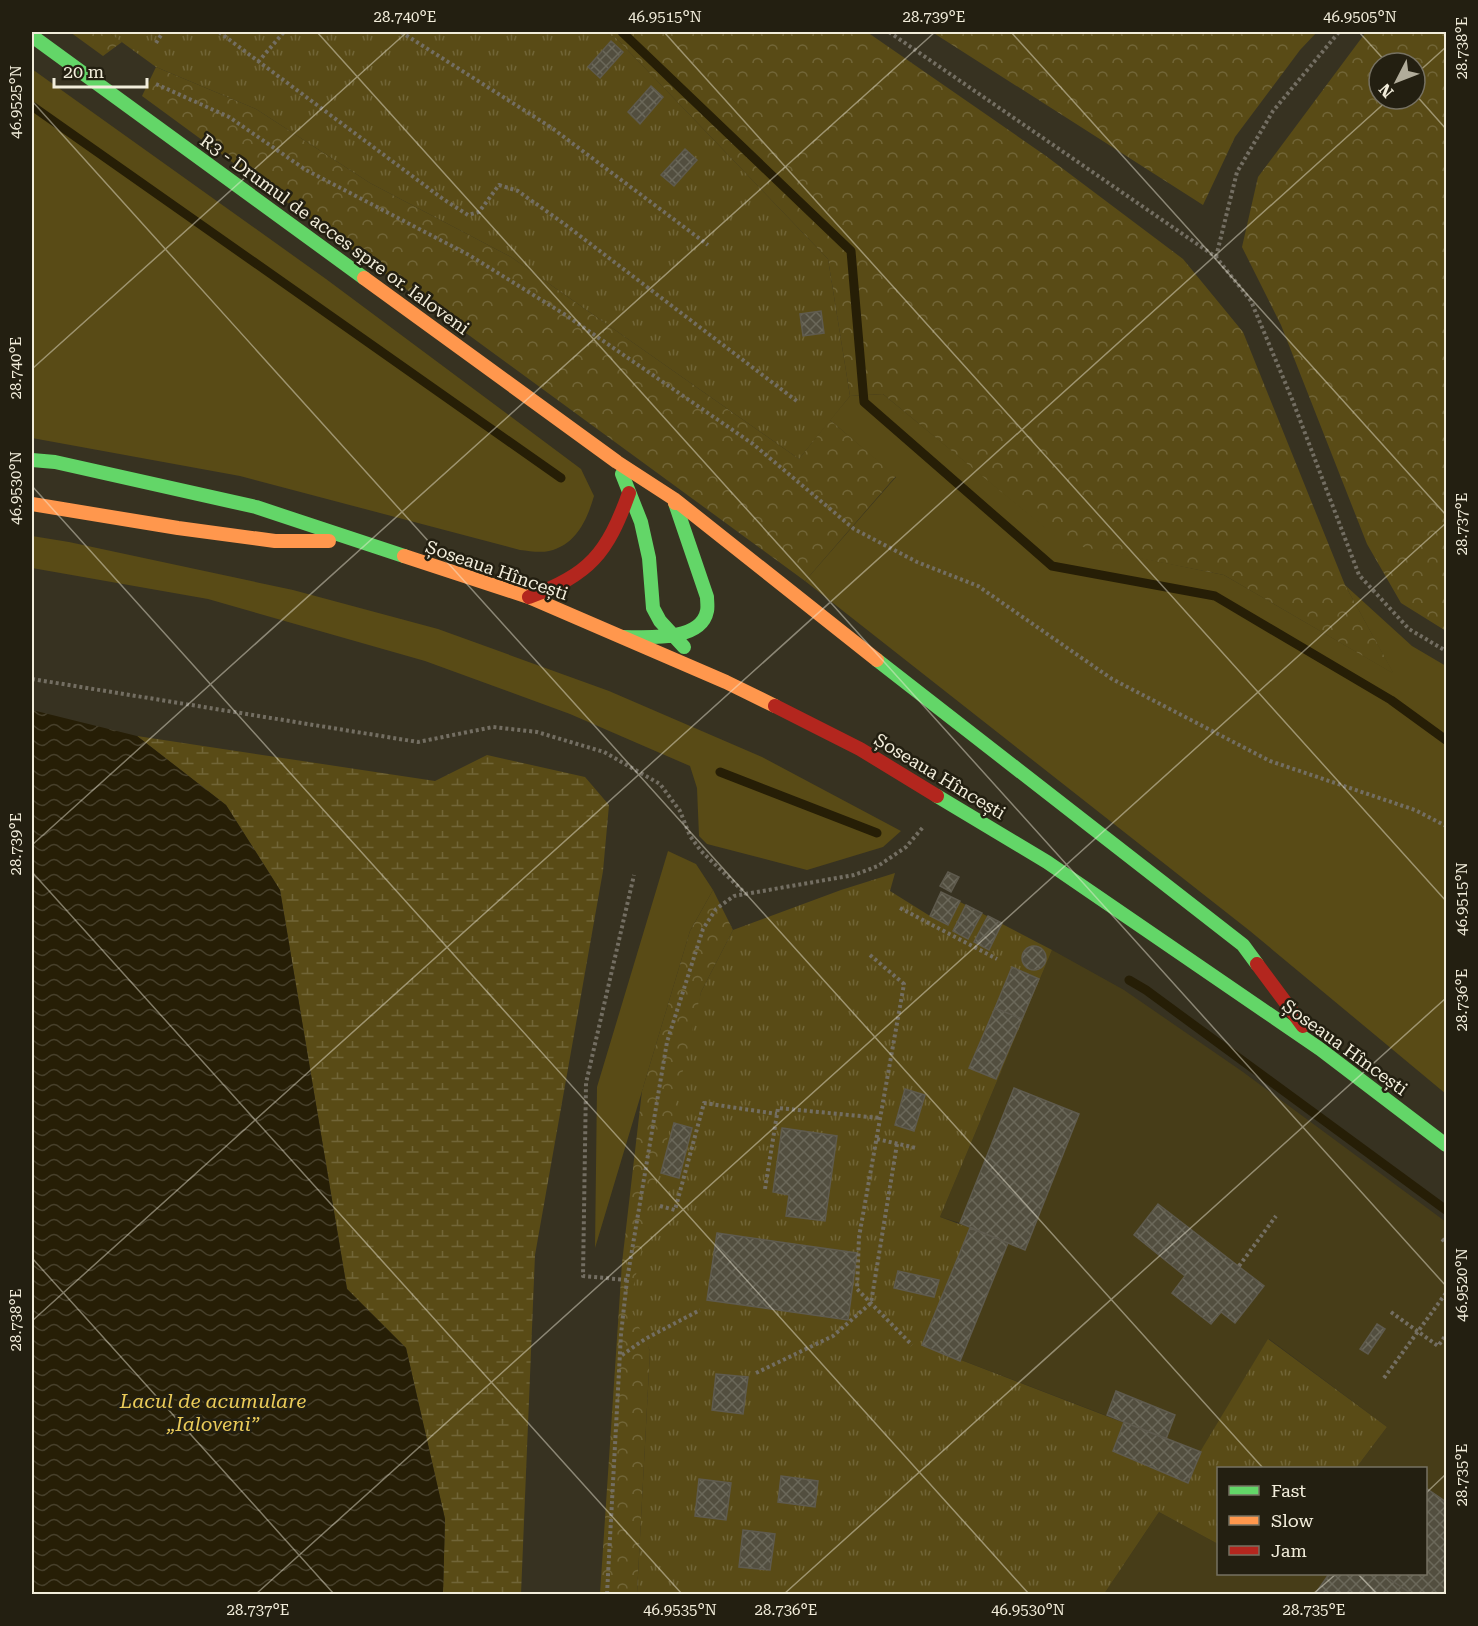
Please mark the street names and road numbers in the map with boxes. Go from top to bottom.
street label: R3 - Drumul de acces spre or. Ialoveni [197,129,474,339]
street label: Șoseaua Hîncești [423,536,571,605]
street label: Șoseaua Hîncești [870,729,1010,824]
street label: Șoseaua Hîncești [1278,995,1412,1100]

